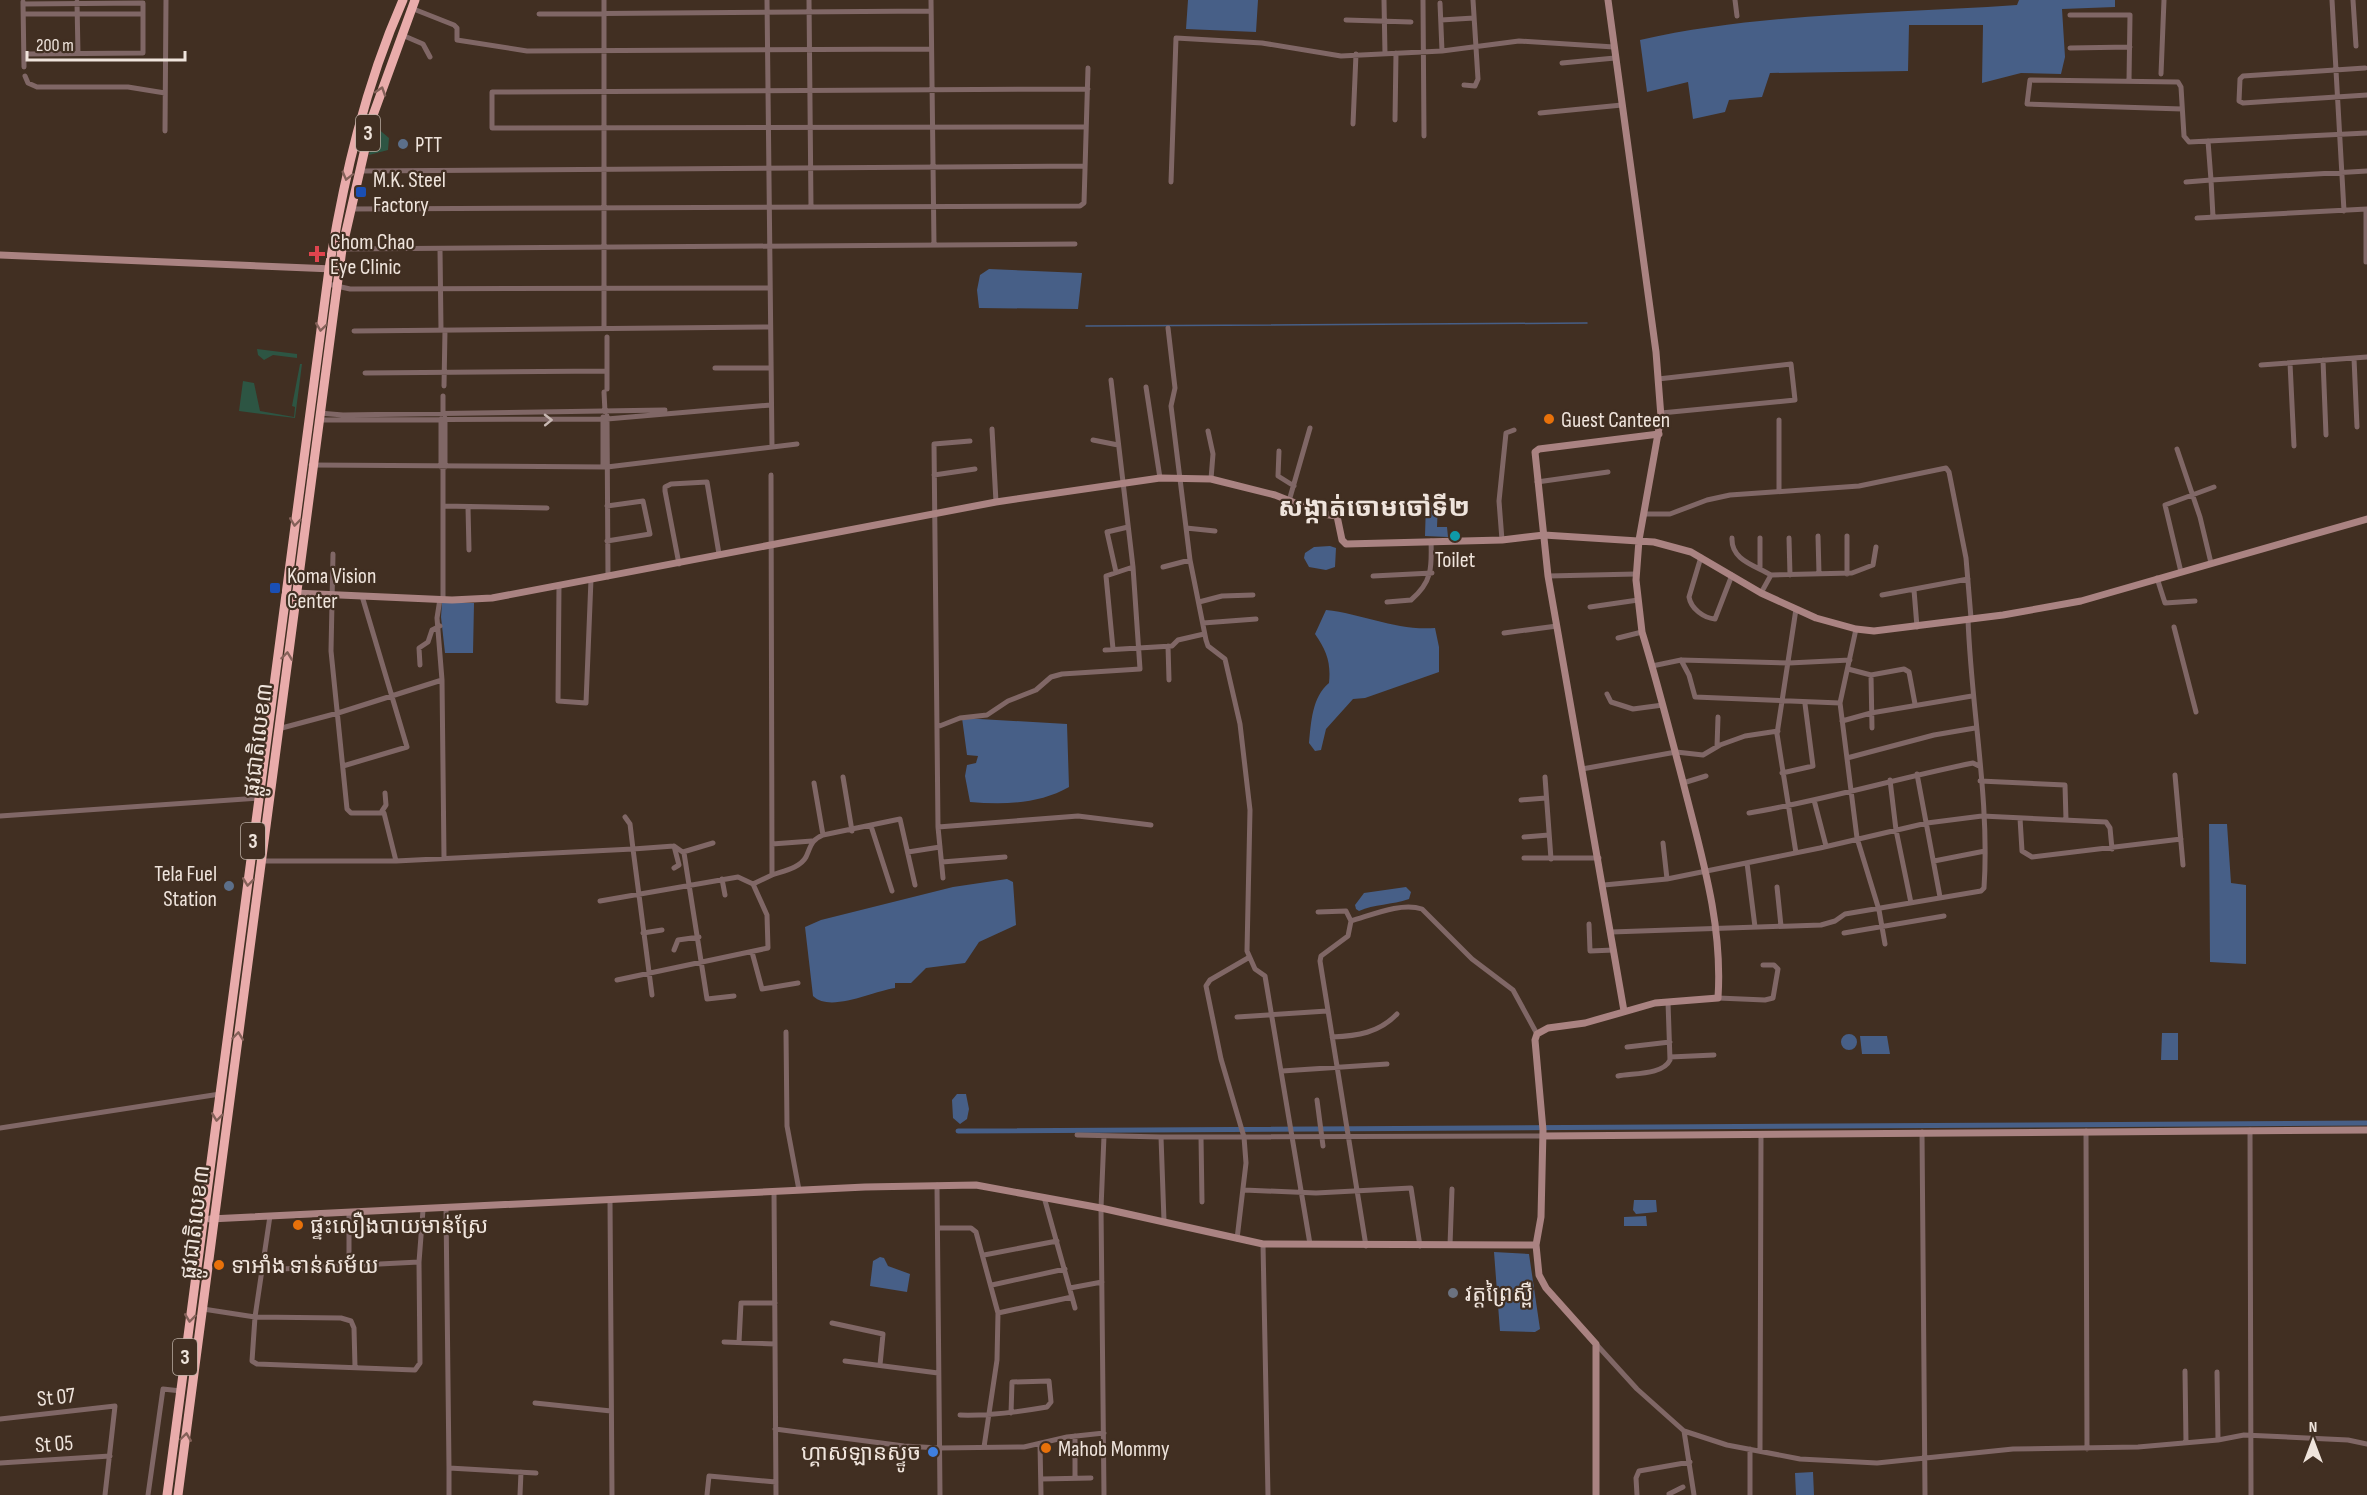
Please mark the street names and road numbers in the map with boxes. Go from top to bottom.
road number: 3 [356,115,380,151]
street label: ផ្លូវជាតិលេខ៣ [238,681,284,800]
road number: 3 [241,823,265,859]
street label: ផ្លូវជាតិលេខ៣ [175,1163,221,1282]
road number: 3 [173,1339,197,1375]
street label: St 07 [36,1382,77,1413]
street label: St 05 [34,1430,74,1459]

